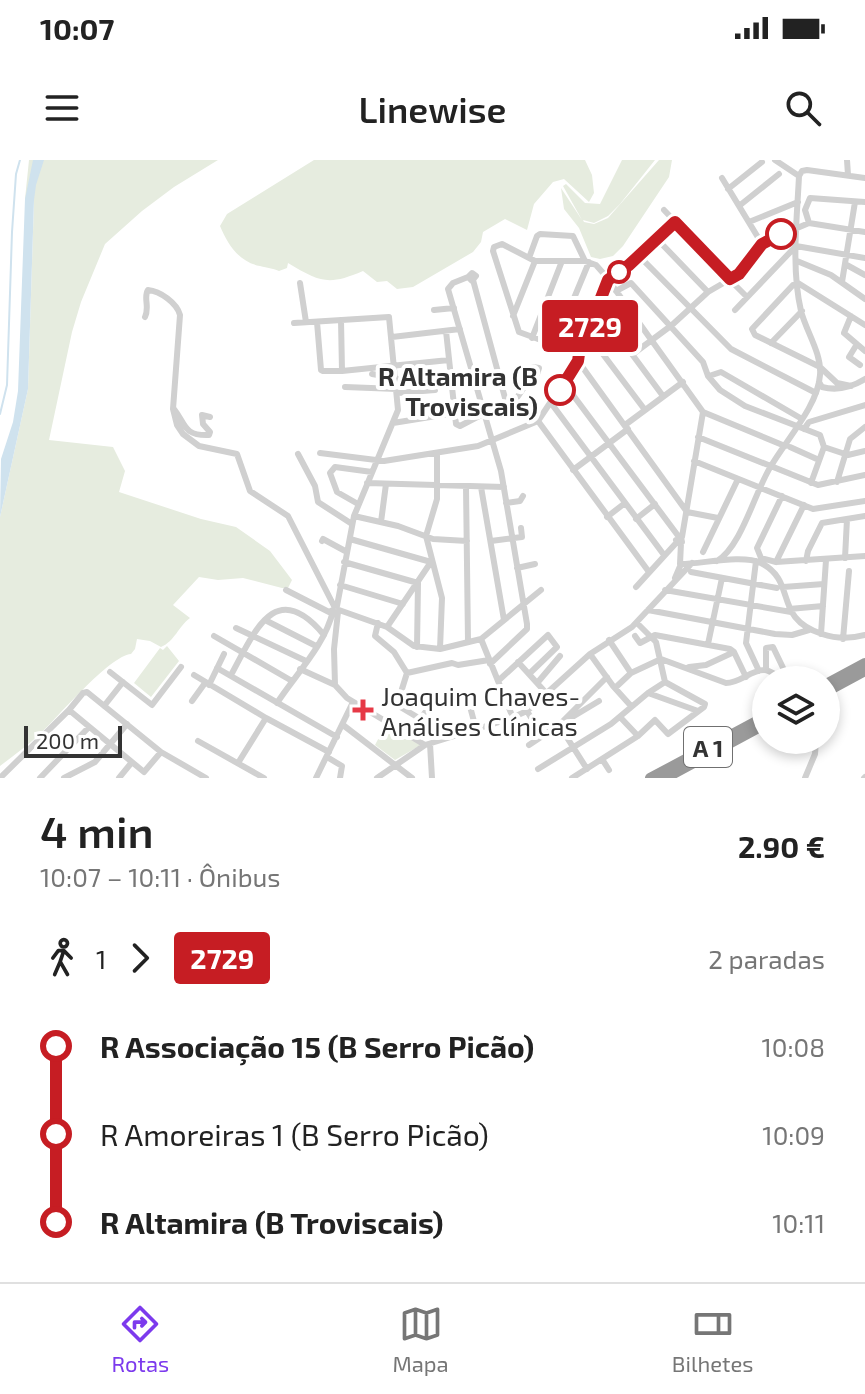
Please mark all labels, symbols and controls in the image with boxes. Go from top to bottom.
text: 10:07 [40,10,114,46]
icon: menu [40,86,84,130]
icon: search [781,86,825,130]
text: Linewise [359,87,506,130]
unlabelled marker [766,219,796,249]
unlabelled marker [608,261,630,283]
line badge: 2729 [534,300,646,352]
text: 2729 [558,309,622,343]
place label: R Altamira (B Troviscais) [378,360,538,421]
marker: R Altamira (B Troviscais) [545,375,575,405]
map controls [752,666,840,754]
button: layers [752,666,840,754]
place label: Joaquim Chaves- Análises Clínicas [381,680,580,741]
marker: Joaquim Chaves- Análises Clínicas [352,699,374,721]
scale bar [24,722,122,758]
text: 200 m [36,727,99,753]
road number: A 1 [684,727,732,767]
text: 4 min [40,804,154,857]
text: 2.90 € [738,828,825,864]
text: 10:07 – 10:11 · Ônibus [40,861,281,892]
icon: walk [40,936,84,980]
icon: forward [118,936,162,980]
text: 2729 [190,941,254,975]
text: 1 [96,943,106,974]
text: 2 paradas [708,943,825,974]
text: R Associação 15 (B Serro Picão) [100,1028,534,1064]
text: 10:08 [761,1031,825,1062]
text: R Amoreiras 1 (B Serro Picão) [100,1116,489,1152]
text: 10:09 [762,1119,825,1150]
text: R Altamira (B Troviscais) [100,1204,444,1240]
text: 10:11 [772,1207,825,1238]
tab: Rotas [112,1302,169,1376]
tab: Mapa [392,1302,449,1376]
tab: Bilhetes [672,1302,753,1376]

